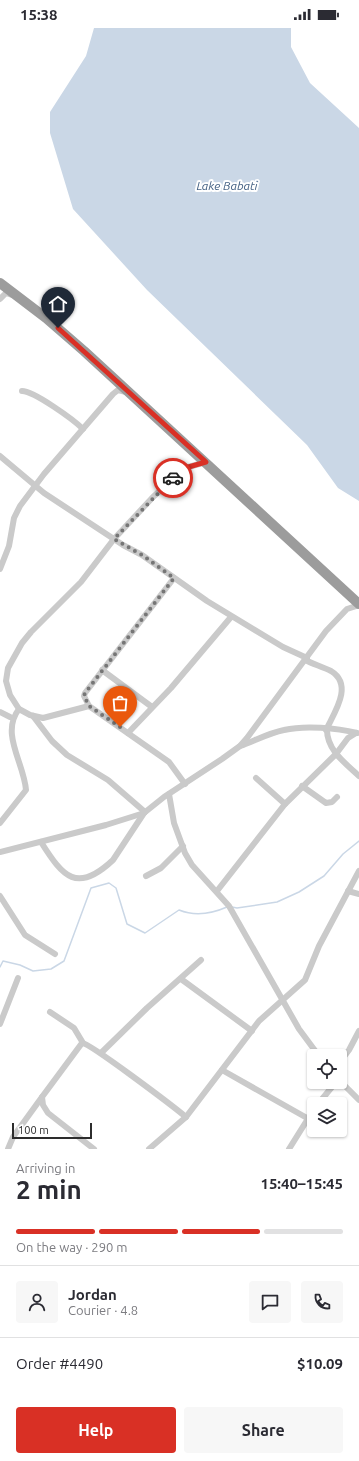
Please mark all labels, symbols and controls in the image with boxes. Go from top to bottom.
text: 15:38 [20,6,58,23]
water label: Lake Babati [196,179,259,192]
pin [41,287,75,328]
icon: home [47,293,69,315]
courier [153,458,193,498]
icon: car [162,467,184,489]
pin [103,686,137,727]
icon: bag [109,692,131,714]
map controls [307,1049,347,1137]
button: locate [307,1049,347,1089]
button: layers [307,1097,347,1137]
scale bar [12,1121,92,1140]
text: 100 m [18,1124,49,1136]
text: Arriving in [16,1161,75,1175]
text: 2 min [16,1175,82,1204]
text: 15:40–15:45 [260,1175,343,1192]
text: On the way · 290 m [16,1240,128,1254]
button: person [16,1281,58,1323]
button: chat [249,1281,291,1323]
button: phone [301,1281,343,1323]
text: Jordan [68,1286,117,1303]
text: Courier · 4.8 [68,1303,138,1317]
text: Order #4490 [16,1355,103,1372]
text: $10.09 [297,1355,343,1372]
button: Help [16,1407,176,1453]
button: Share [184,1407,343,1453]

